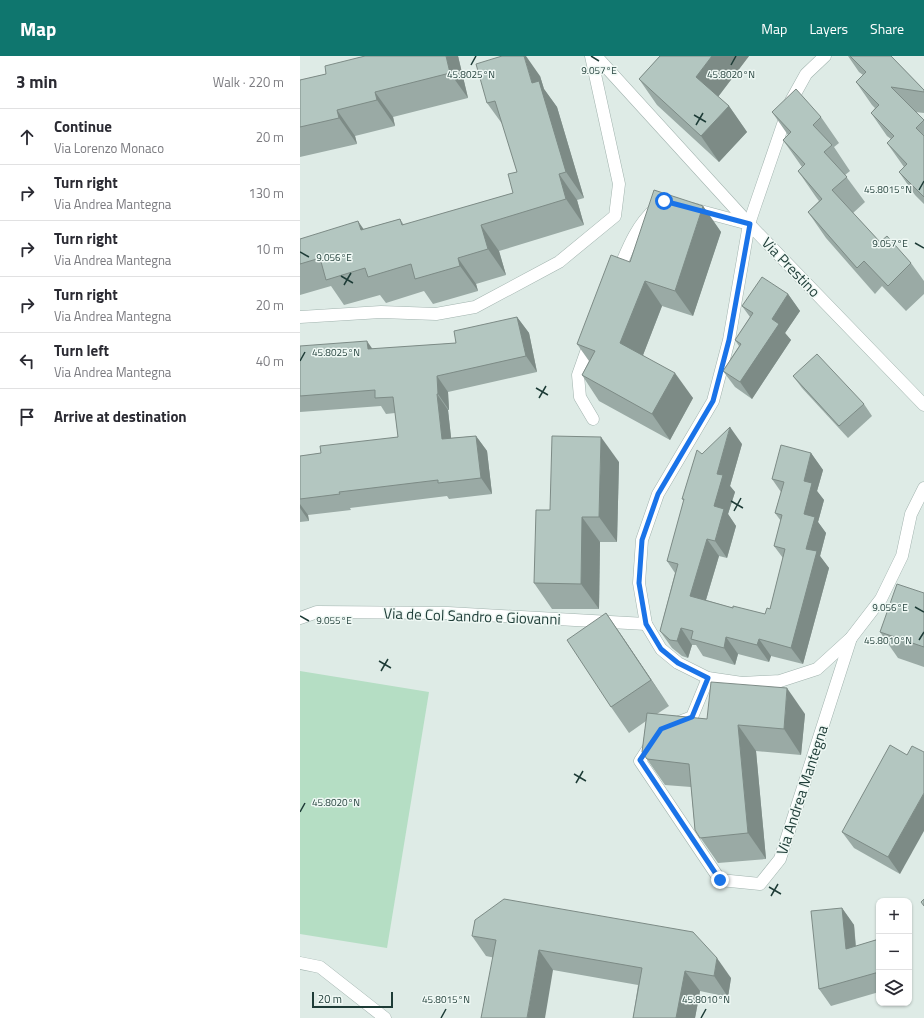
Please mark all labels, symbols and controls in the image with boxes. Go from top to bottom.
text: Map [20,14,56,43]
text: Map [761,18,787,39]
text: Layers [809,18,848,39]
text: Share [870,18,904,39]
text: 9.057°E [581,63,617,78]
text: 45.8025°N [447,67,495,82]
text: 45.8020°N [707,67,755,82]
text: 3 min [16,69,57,95]
text: Walk · 220 m [213,72,284,92]
text: Continue [54,115,112,138]
icon: ahead [16,126,38,148]
text: 20 m [256,127,284,147]
text: Via Lorenzo Monaco [54,138,164,158]
text: Turn right [54,171,118,194]
icon: right [16,182,38,204]
text: 45.8015°N [864,182,912,197]
text: 130 m [248,183,284,203]
route start [655,192,673,210]
text: Via Andrea Mantegna [54,194,171,214]
text: Turn right [54,227,118,250]
street label: Via Prestino [756,232,826,302]
text: 9.057°E [872,236,908,251]
icon: right [16,238,38,260]
text: 10 m [256,239,284,259]
text: Via Andrea Mantegna [54,250,171,270]
text: 9.056°E [316,250,352,265]
text: Turn right [54,283,118,306]
icon: right [16,294,38,316]
text: 20 m [256,295,284,315]
text: Via Andrea Mantegna [54,306,171,326]
text: Turn left [54,339,109,362]
text: 45.8025°N [312,345,360,360]
icon: left [16,350,38,372]
text: 40 m [256,351,284,371]
text: Via Andrea Mantegna [54,362,171,382]
text: Arrive at destination [54,405,187,428]
icon: arrive [16,406,38,428]
text: 9.056°E [872,600,908,615]
street label: Via de Col Sandro e Giovanni [383,601,561,631]
text: 9.055°E [316,613,352,628]
text: 45.8010°N [864,633,912,648]
street label: Via Andrea Mantegna [770,722,834,858]
text: 45.8020°N [312,795,360,810]
route end [711,871,729,889]
map controls [876,898,912,1006]
button: + [876,898,912,934]
button: − [876,934,912,970]
button: layers [876,970,912,1006]
scale bar [312,990,393,1009]
text: 20 m [318,991,342,1007]
text: 45.8015°N [422,992,470,1007]
text: 45.8010°N [682,992,730,1007]

